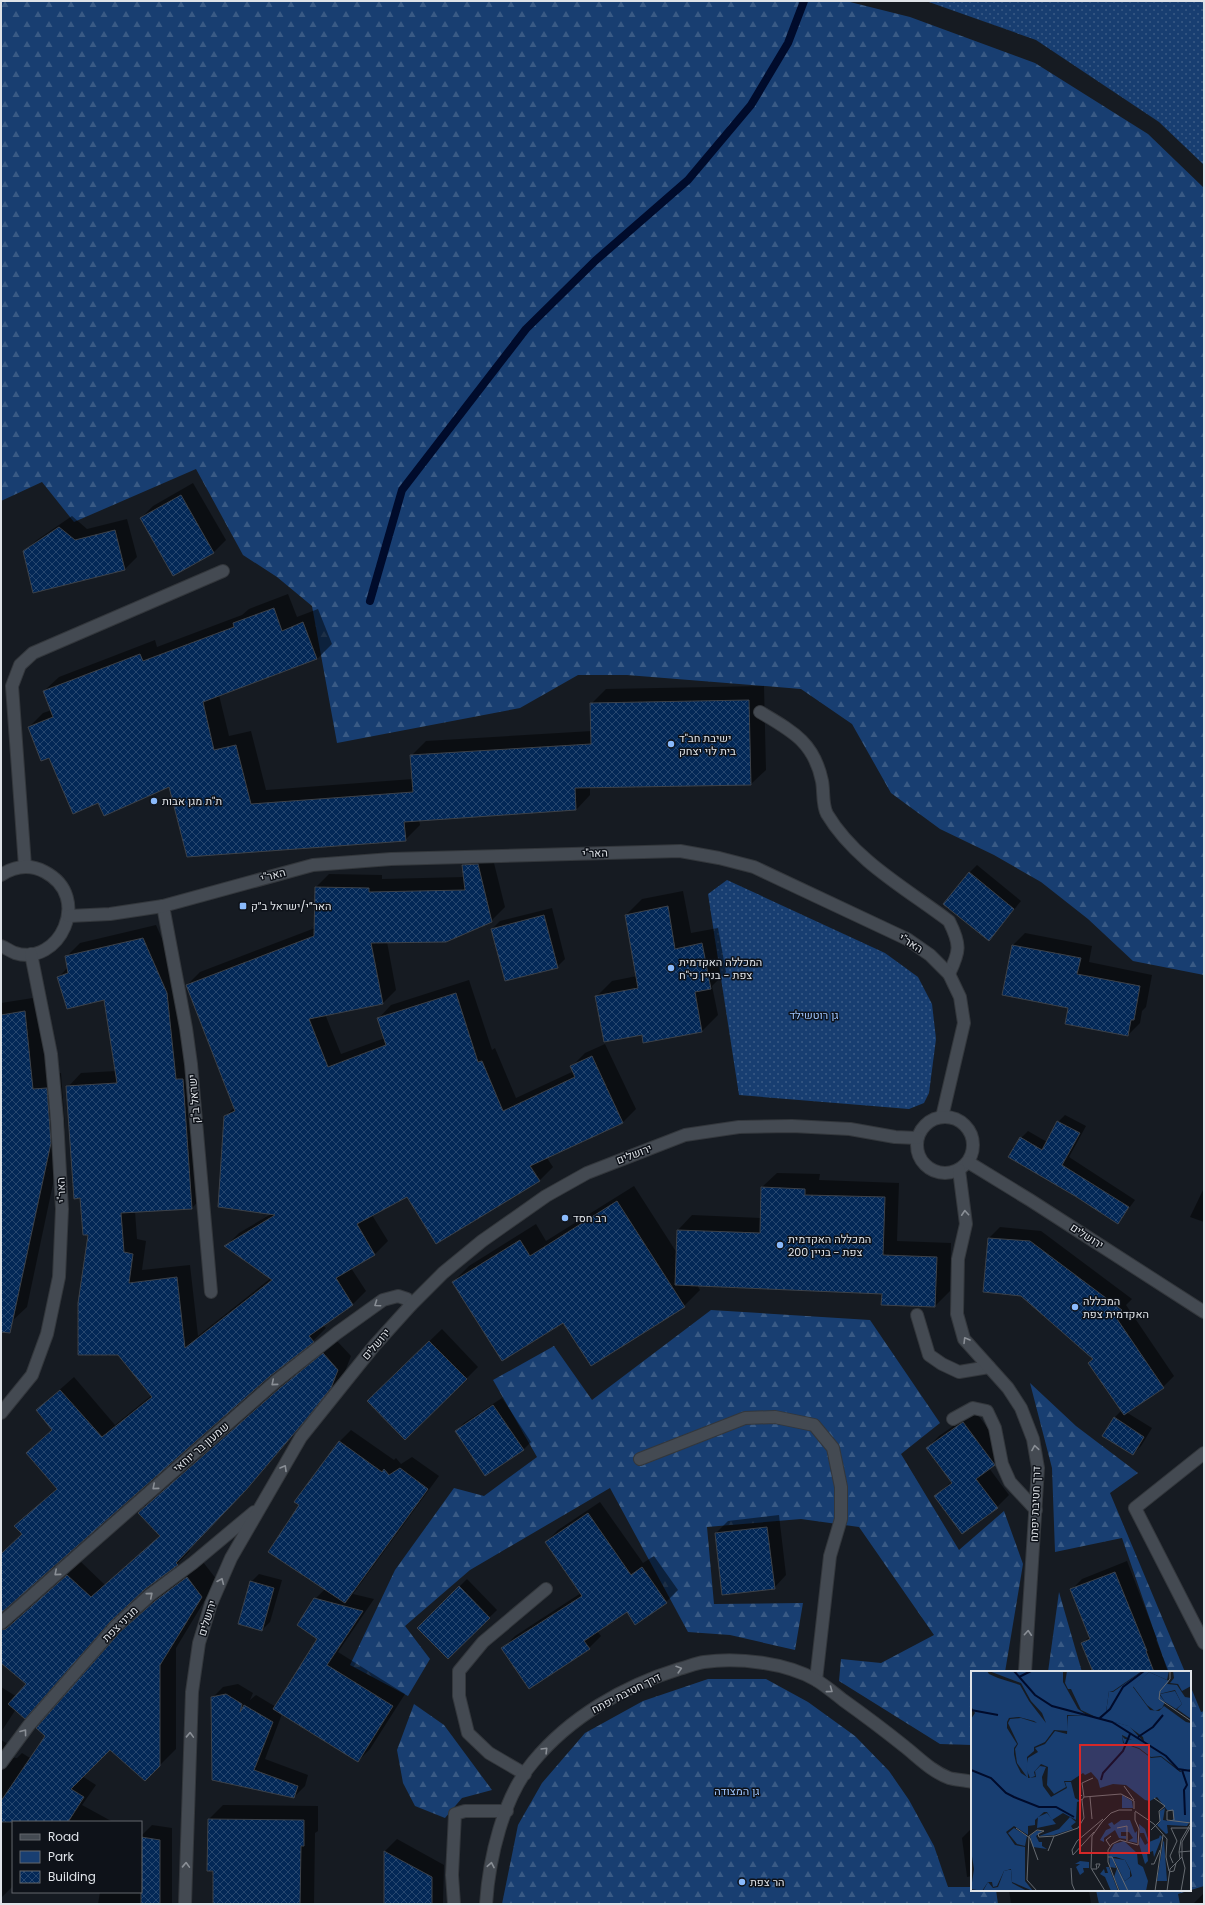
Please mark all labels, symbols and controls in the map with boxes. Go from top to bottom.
place label: ישיבת חב"ד בית לוי יצחק [679,730,736,759]
marker: ישיבת חב"ד בית לוי יצחק [666,739,676,749]
place label: ת"ת מגן אבות [162,793,222,809]
marker: ת"ת מגן אבות [149,796,159,806]
street label: האר"י [582,845,608,861]
street label: האר"י [259,864,287,886]
place label: האר״י/ישראל ב״ק [251,898,331,914]
marker: האר״י/ישראל ב״ק [238,901,248,911]
street label: האר"י [896,930,926,956]
place label: המכללה האקדמית צפת - בניין כי"ח [679,954,762,983]
marker: המכללה האקדמית צפת - בניין כי"ח [666,963,676,973]
park label: גן רוטשילד [789,1007,839,1023]
street label: ישראל ב"ק [184,1074,204,1124]
street label: ירושלים [614,1140,654,1168]
street label: האר"י [52,1177,70,1203]
place label: רב חסד [573,1210,607,1226]
one-way arrow [961,1210,969,1216]
marker: רב חסד [560,1213,570,1223]
street label: ירושלים [1067,1219,1107,1253]
place label: המכללה האקדמית צפת - בניין 200 [788,1231,871,1260]
marker: המכללה האקדמית צפת - בניין 200 [775,1240,785,1250]
place label: המכללה האקדמית צפת [1083,1293,1149,1322]
one-way arrow [375,1299,382,1306]
marker: המכללה האקדמית צפת [1070,1302,1080,1312]
street label: ירושלים [358,1325,394,1363]
one-way arrow [964,1337,971,1344]
one-way arrow [272,1379,279,1386]
street label: שמעון בר יוחאי [170,1418,232,1476]
one-way arrow [1031,1445,1040,1451]
one-way arrow [279,1465,286,1472]
street label: דרך חטיבת יפתח [1026,1466,1044,1542]
one-way arrow [152,1482,160,1489]
one-way arrow [55,1568,62,1575]
one-way arrow [216,1578,224,1586]
one-way arrow [145,1593,153,1600]
street label: ירושלים [194,1598,220,1638]
street label: מגיני צפת [99,1603,141,1645]
one-way arrow [1023,1630,1032,1636]
one-way arrow [675,1665,682,1674]
street label: דרך חטיבת יפתח [589,1669,664,1717]
inset map [971,1671,1191,1891]
one-way arrow [825,1685,832,1692]
one-way arrow [20,1730,27,1737]
one-way arrow [186,1732,195,1738]
one-way arrow [540,1747,548,1755]
park label: גן המצודה [714,1783,760,1799]
legend [12,1821,142,1893]
text: Road [48,1828,79,1845]
text: Park [48,1848,75,1865]
one-way arrow [182,1862,190,1868]
one-way arrow [486,1862,495,1869]
text: Building [48,1868,96,1885]
place label: הר צפת [750,1874,785,1890]
marker: הר צפת [737,1877,747,1887]

